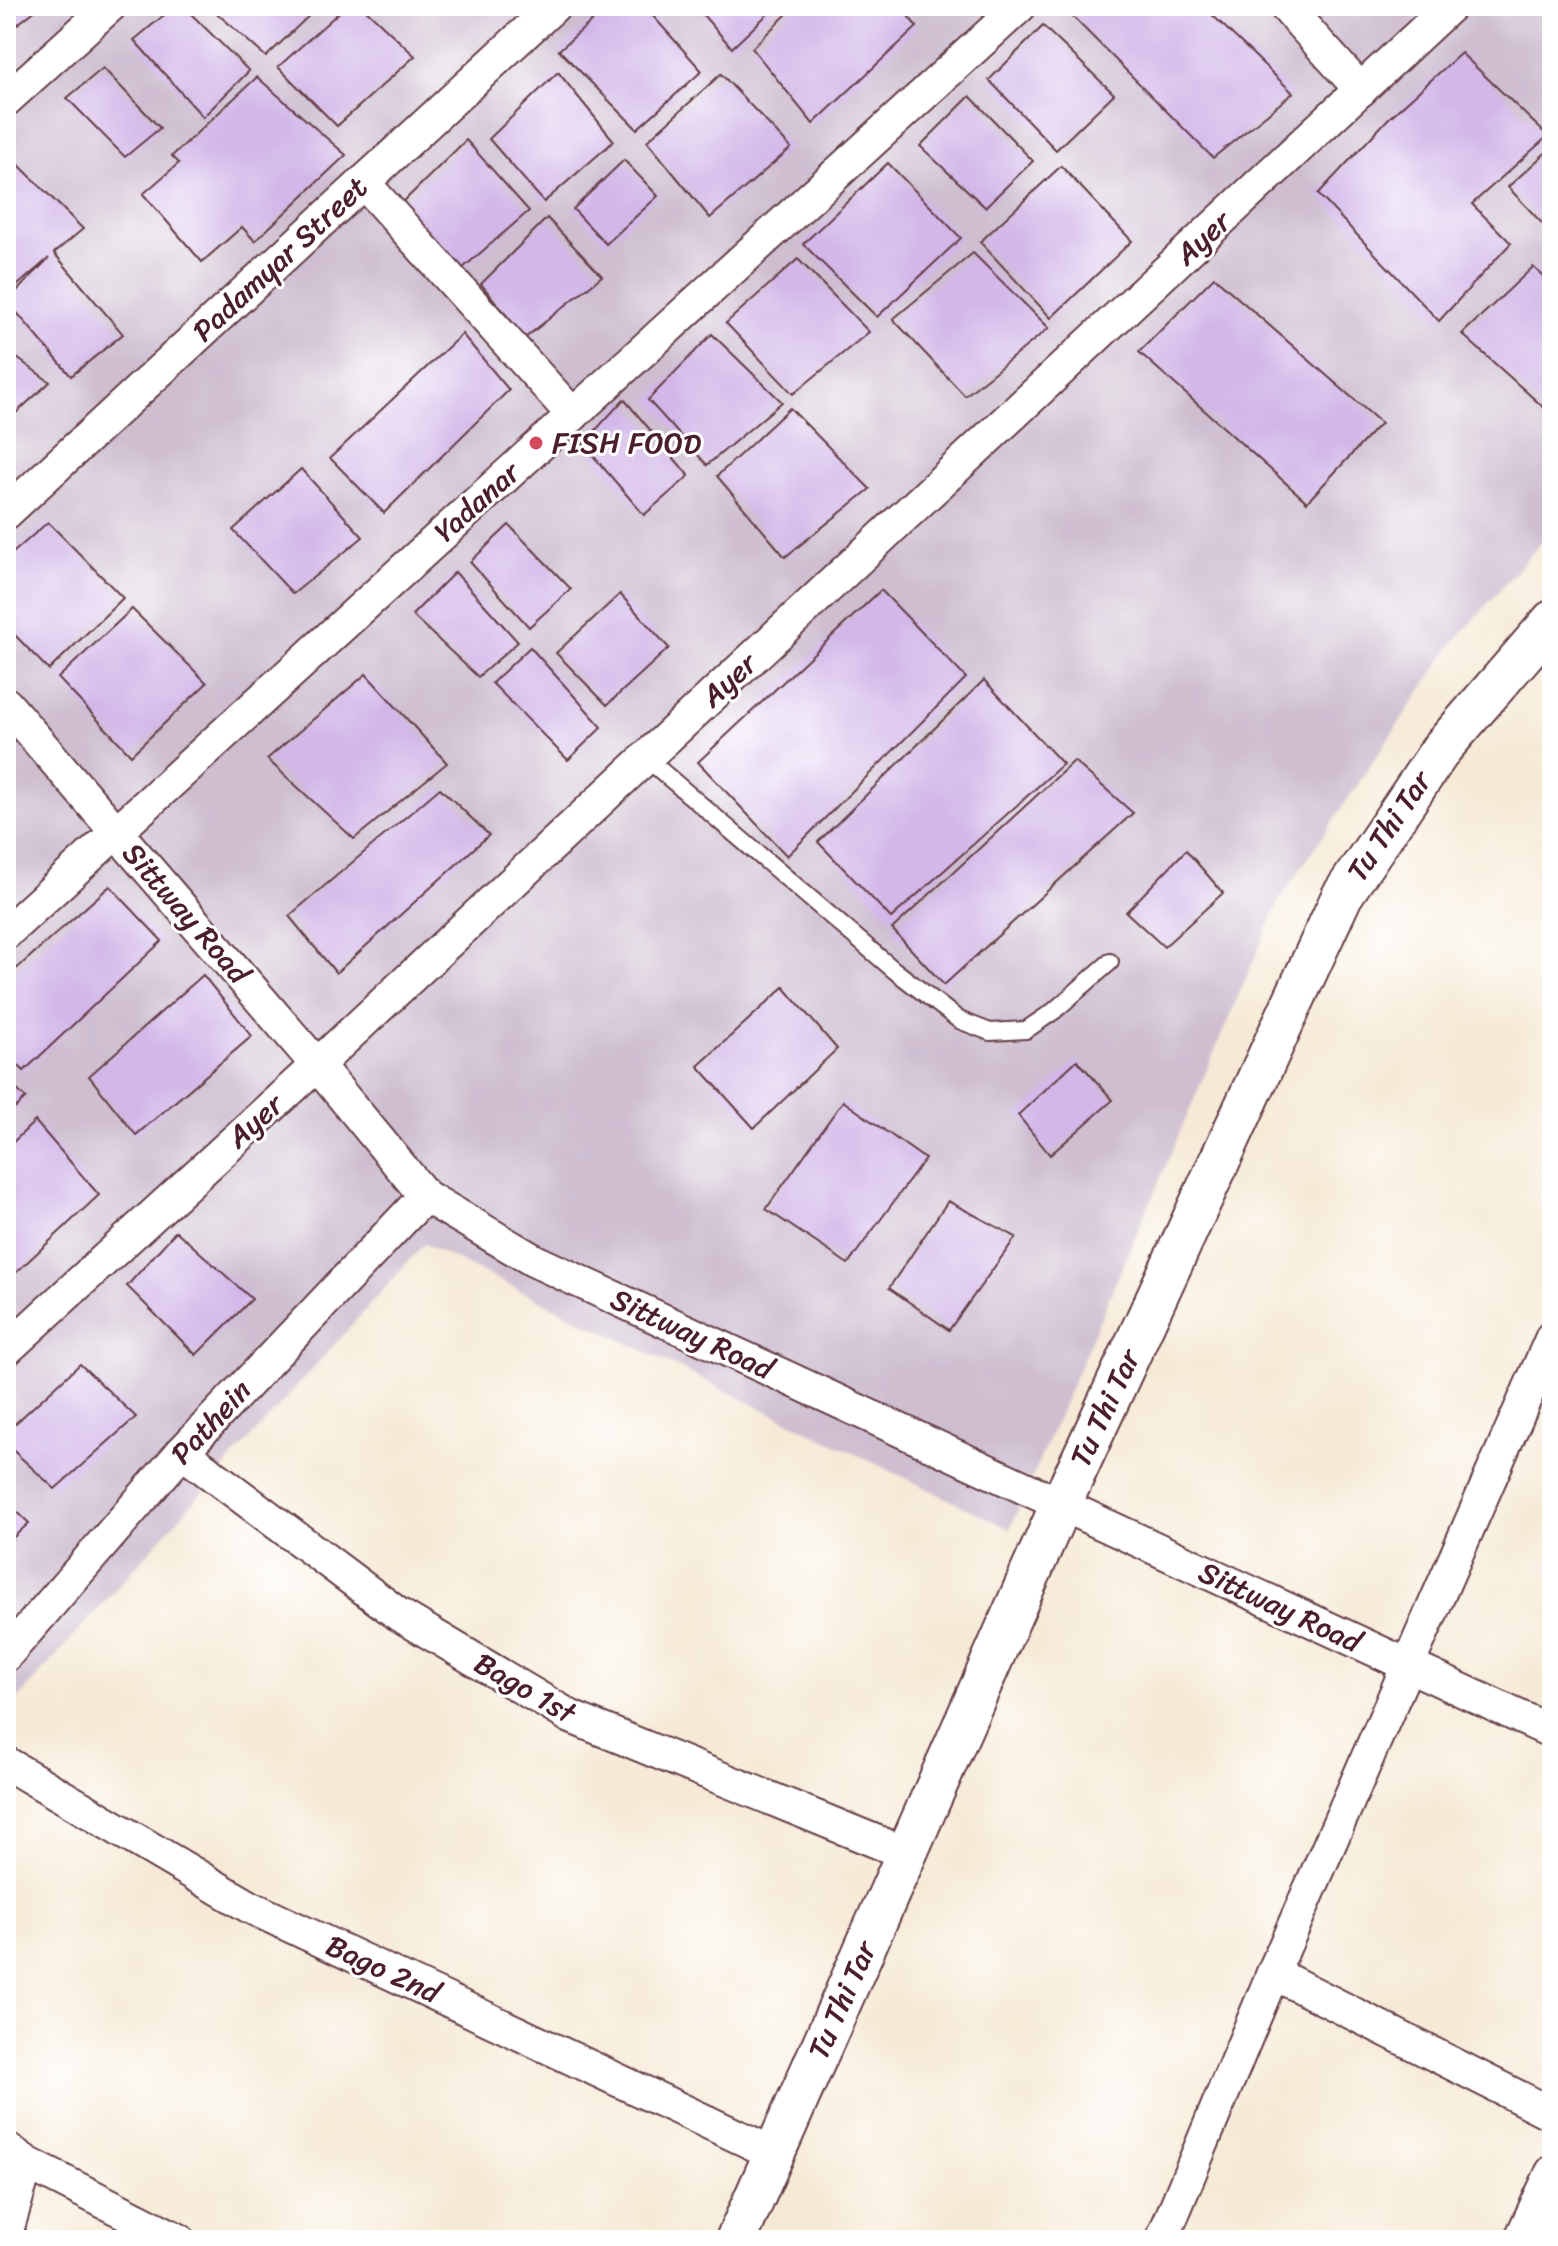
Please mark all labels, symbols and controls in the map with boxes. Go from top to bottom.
street label: Padamyar Street [179,162,381,356]
street label: Ayer [1161,196,1246,280]
place label: FISH FOOD [552,416,701,470]
marker: FISH FOOD [527,434,545,452]
street label: Yadanar [421,446,535,556]
street label: Ayer [687,638,772,722]
street label: Tu Thi Tar [1332,758,1447,893]
street label: Sittway Road [108,829,265,998]
street label: Ayer [213,1079,298,1163]
street label: Sittway Road [601,1273,785,1396]
street label: Tu Thi Tar [1054,1338,1157,1476]
street label: Pathein [156,1366,266,1478]
street label: Sittway Road [1189,1546,1373,1669]
street label: Bago 1st [463,1637,588,1740]
street label: Bago 2nd [317,1919,451,2020]
street label: Tu Thi Tar [792,1930,893,2068]

